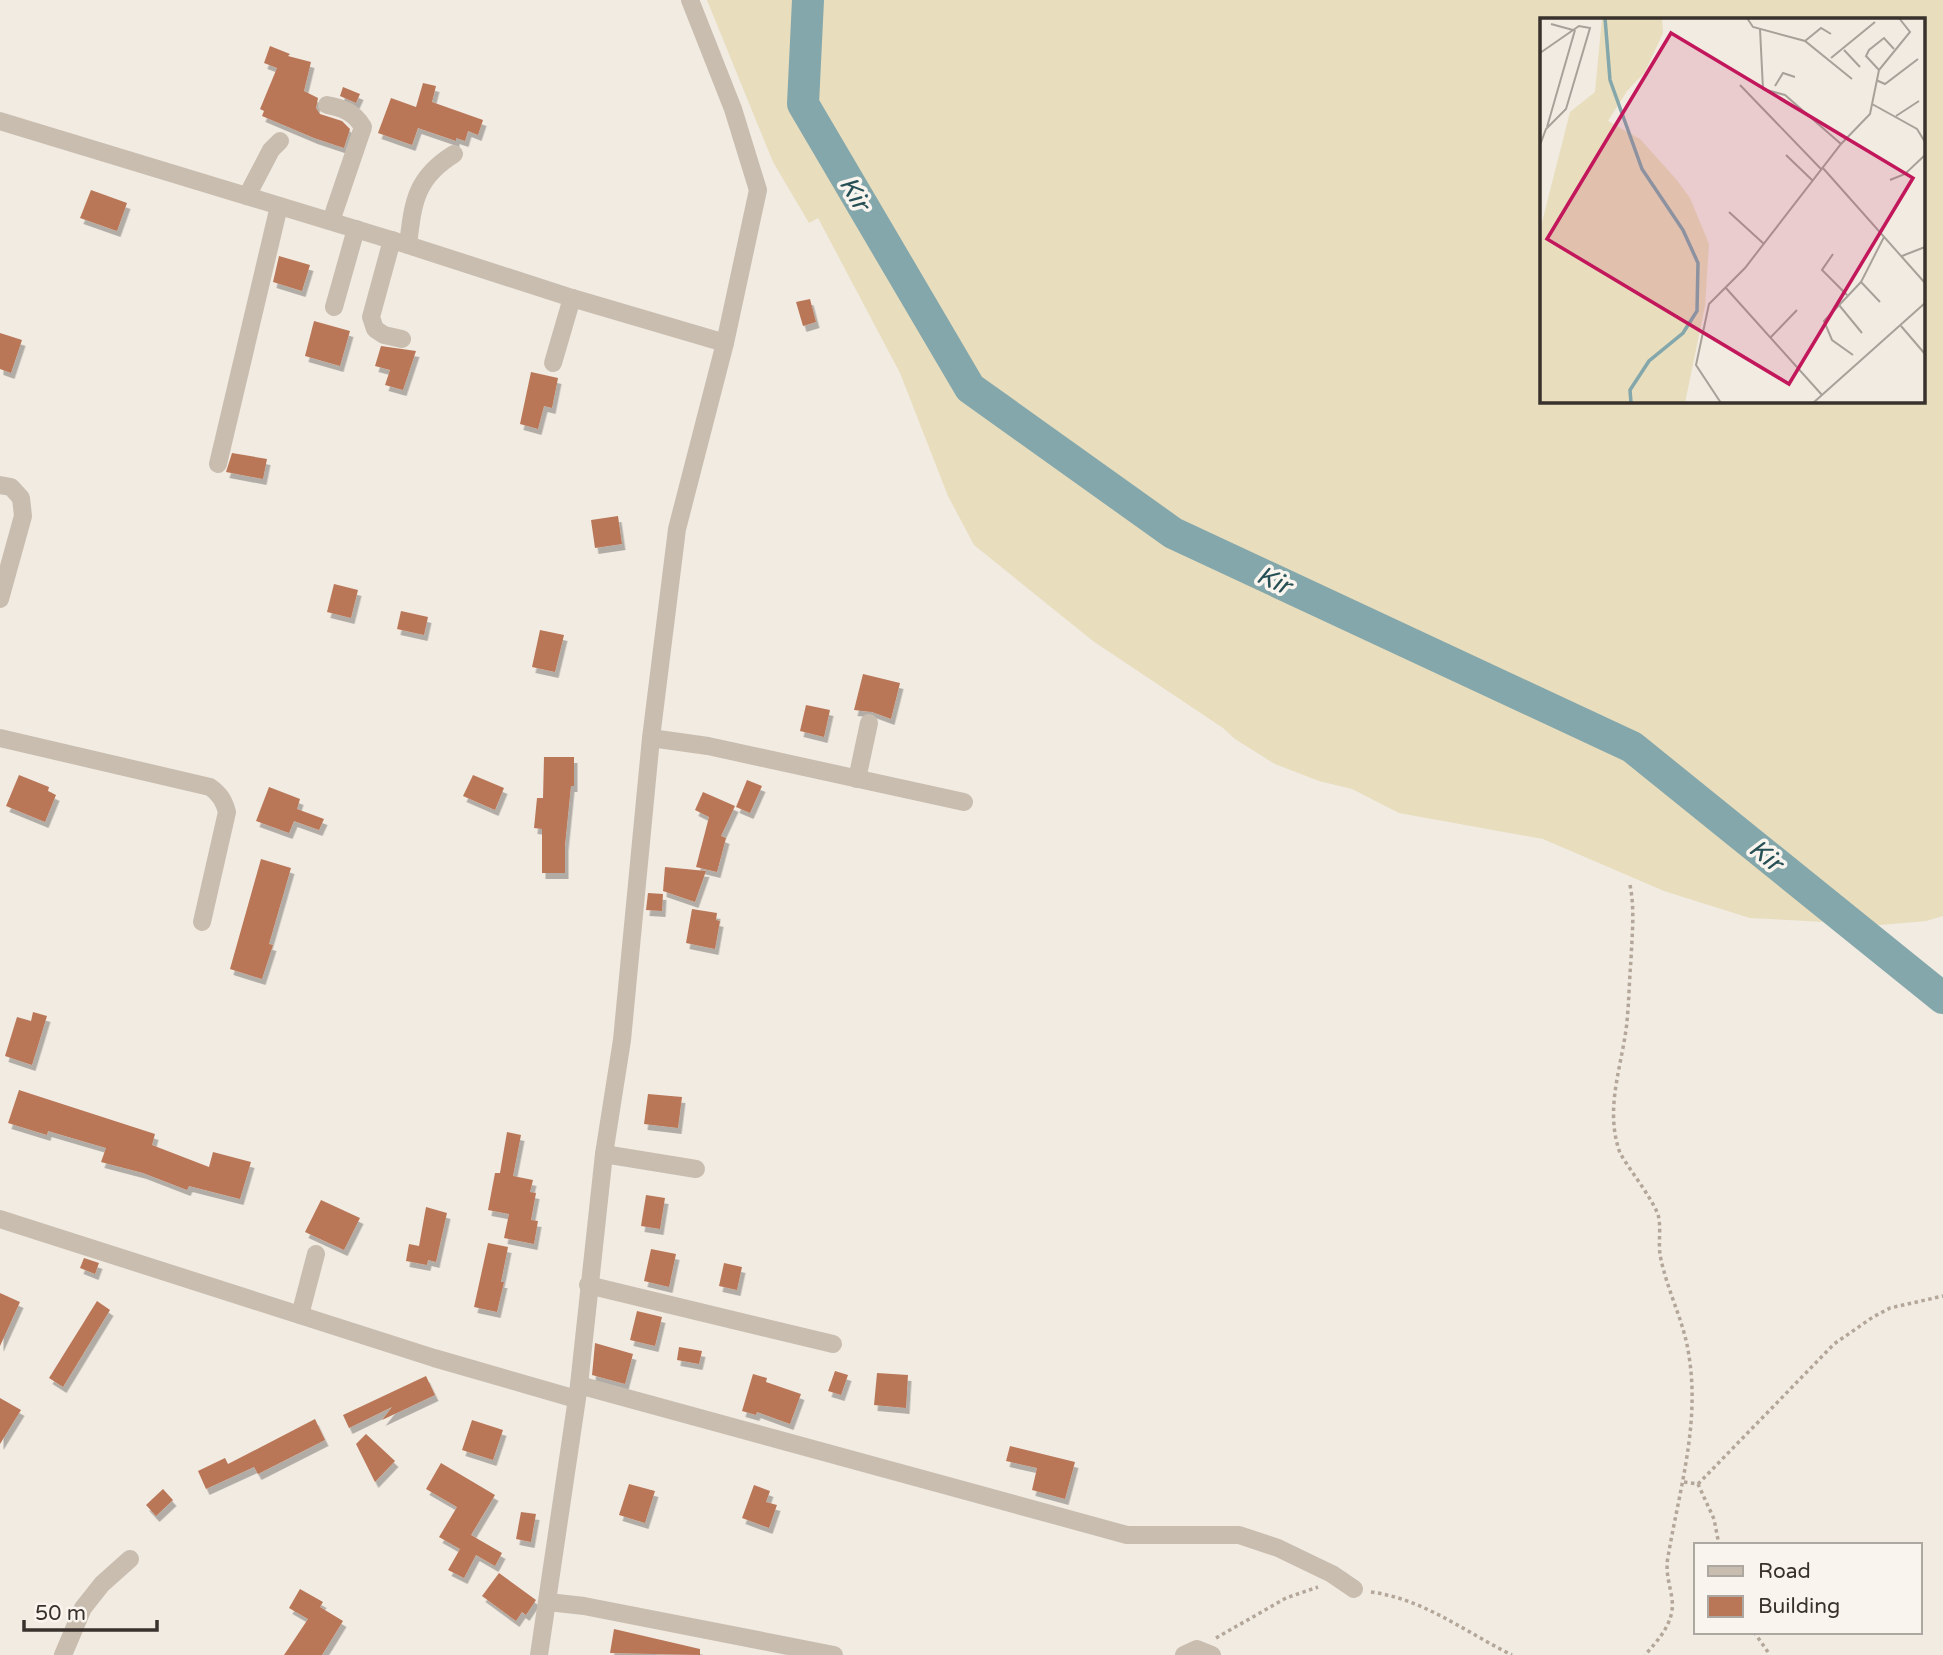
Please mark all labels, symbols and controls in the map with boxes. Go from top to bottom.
inset map [1540,18,1926,402]
water label: Kir [833,171,878,218]
water label: Kir [1252,559,1298,603]
water label: Kir [1743,833,1791,880]
legend [1694,1543,1922,1634]
text: Road [1758,1559,1811,1584]
scale bar [24,1588,158,1632]
text: Building [1758,1594,1840,1619]
text: 50 m [35,1601,86,1626]

